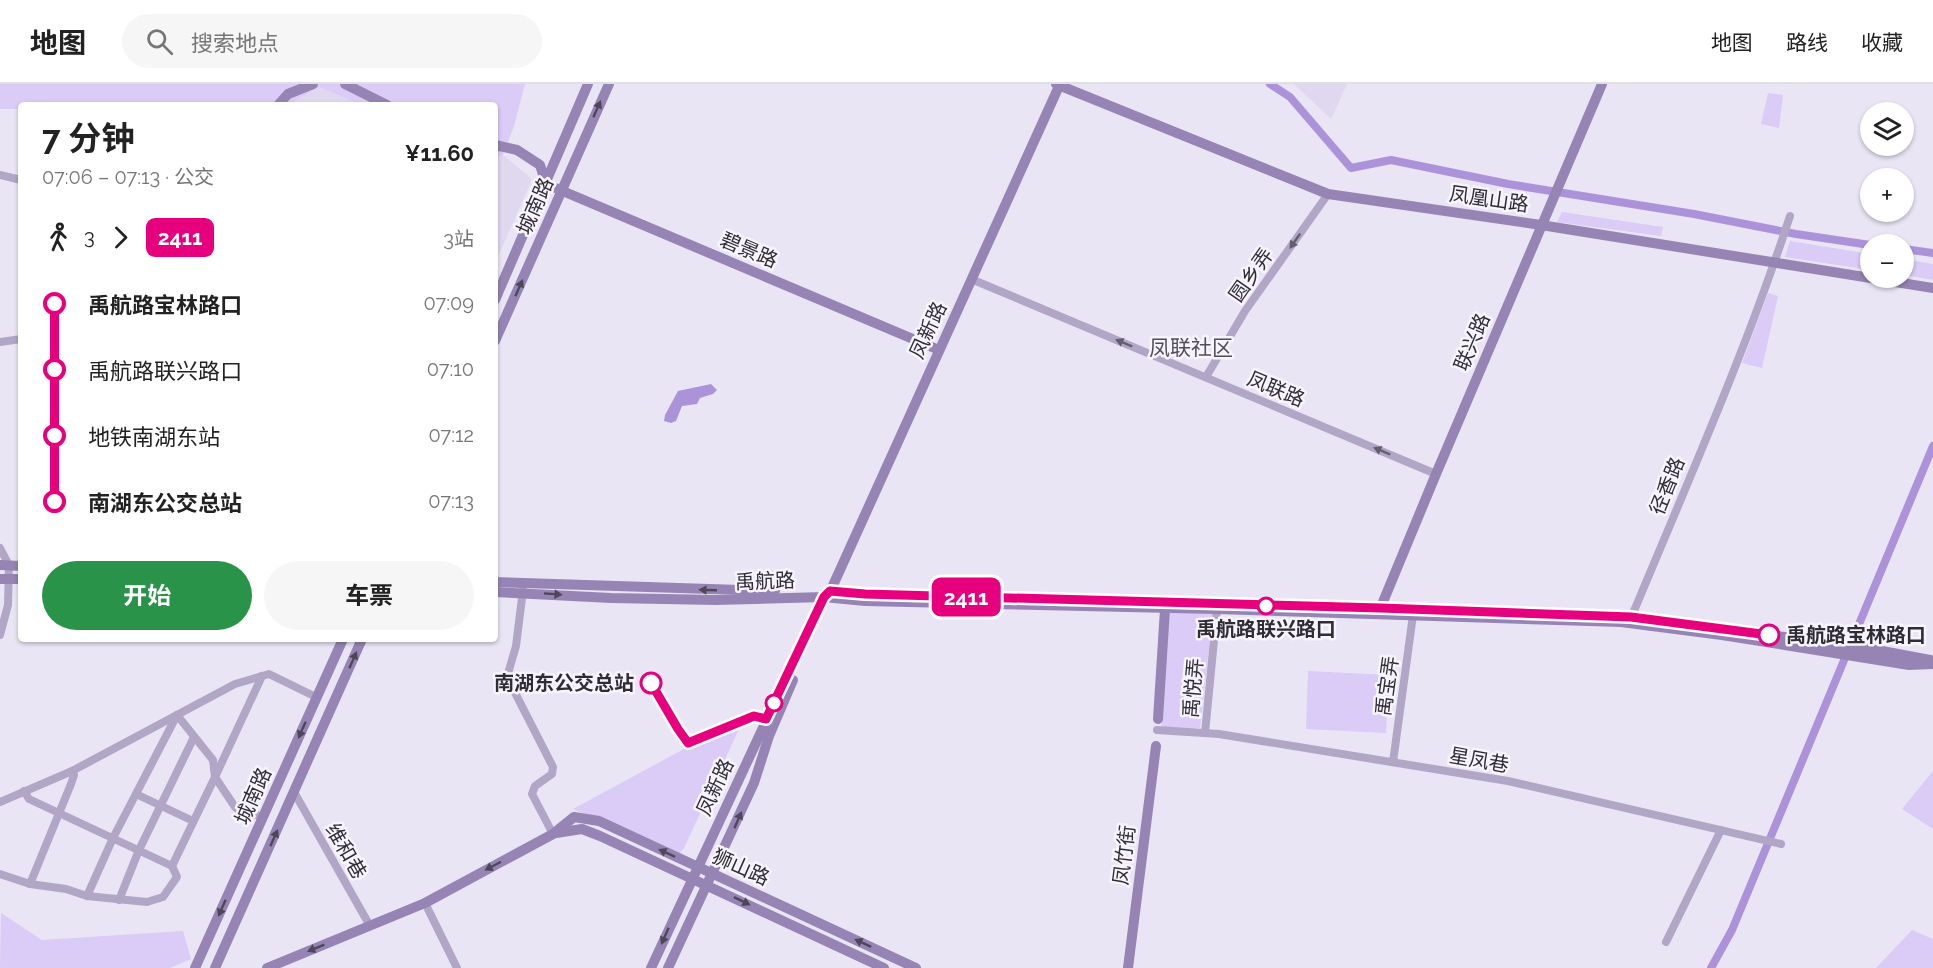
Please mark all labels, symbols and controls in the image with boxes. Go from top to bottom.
search box [122,14,542,68]
icon: search [143,25,176,58]
text: 地图 [30,27,86,60]
text: 搜索地点 [191,30,279,56]
text: 地图 [1711,30,1753,55]
text: 路线 [1786,30,1828,55]
text: 收藏 [1861,30,1903,55]
one-way arrow [593,101,602,118]
map controls [1860,102,1914,288]
button: layers [1860,102,1914,156]
text: 7 分钟 [42,119,134,158]
text: ¥11.60 [405,140,474,166]
text: 07:06 – 07:13 · 公交 [42,165,214,189]
button: + [1860,168,1914,222]
street label: 城南路 [512,174,558,238]
street label: 凤凰山路 [1448,182,1530,216]
icon: walk [42,221,75,254]
icon: forward [104,221,137,254]
text: 3 [84,225,95,249]
text: 2411 [158,225,202,250]
text: 3站 [443,227,474,251]
street label: 碧景路 [717,227,781,273]
one-way arrow [1289,233,1301,249]
button: − [1860,234,1914,288]
street label: 圆乡弄 [1224,244,1278,306]
one-way arrow [515,279,524,297]
text: 07:09 [423,291,474,315]
text: 禹航路宝林路口 [88,292,242,318]
street label: 凤新路 [904,298,952,362]
street label: 联兴路 [1449,310,1495,374]
district label: 凤联社区 [1149,335,1233,360]
one-way arrow [1115,338,1133,348]
text: 07:10 [427,357,474,381]
text: 禹航路联兴路口 [88,358,242,384]
street label: 凤联路 [1244,366,1308,412]
text: 07:12 [428,423,474,447]
text: 地铁南湖东站 [88,424,220,450]
one-way arrow [1372,446,1390,456]
street label: 径香路 [1645,454,1689,518]
text: 07:13 [428,489,474,513]
text: 南湖东公交总站 [88,490,242,516]
button: 开始 [42,561,252,630]
button: 车票 [264,561,474,630]
street label: 禹航路 [735,568,795,594]
line badge: 2411 [924,578,1008,616]
one-way arrow [699,585,718,595]
text: 2411 [944,585,988,610]
one-way arrow [544,589,563,599]
marker: 禹航路联兴路口 [1257,597,1275,615]
place label: 禹航路联兴路口 [1196,617,1336,641]
place label: 禹航路宝林路口 [1786,623,1926,647]
marker: 禹航路宝林路口 [1758,624,1780,646]
one-way arrow [348,650,358,668]
street label: 禹宝弄 [1371,655,1403,717]
street label: 禹悦弄 [1178,657,1208,719]
place label: 南湖东公交总站 [494,671,634,695]
marker: 南湖东公交总站 [640,672,662,694]
unlabelled marker [765,694,783,712]
one-way arrow [297,722,306,739]
street label: 星凤巷 [1447,743,1511,777]
street label: 凤新路 [691,755,739,819]
street label: 城南路 [230,764,276,828]
one-way arrow [733,811,743,829]
street label: 维和巷 [321,819,371,883]
street label: 凤竹街 [1108,824,1140,886]
one-way arrow [269,829,278,846]
street label: 狮山路 [709,844,773,890]
one-way arrow [658,847,676,857]
one-way arrow [484,861,501,871]
one-way arrow [734,897,751,906]
one-way arrow [217,900,226,917]
one-way arrow [661,928,670,945]
one-way arrow [855,939,872,948]
one-way arrow [307,943,325,953]

